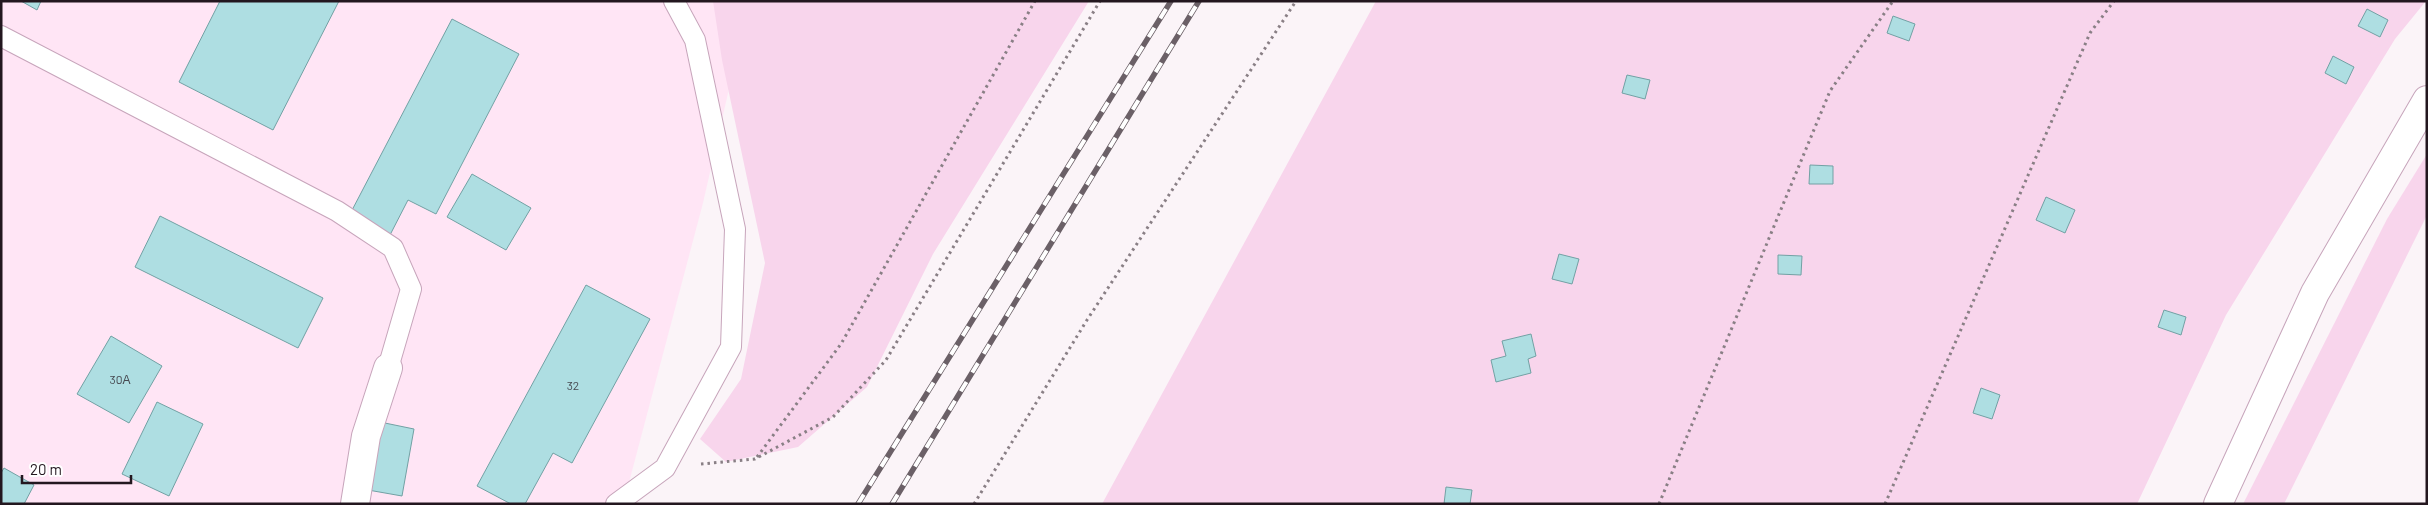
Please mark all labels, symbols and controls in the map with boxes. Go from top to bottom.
house number: 30А [110,372,130,386]
house number: 32 [567,378,579,392]
scale bar [22,452,131,484]
text: 20 m [30,460,62,478]

